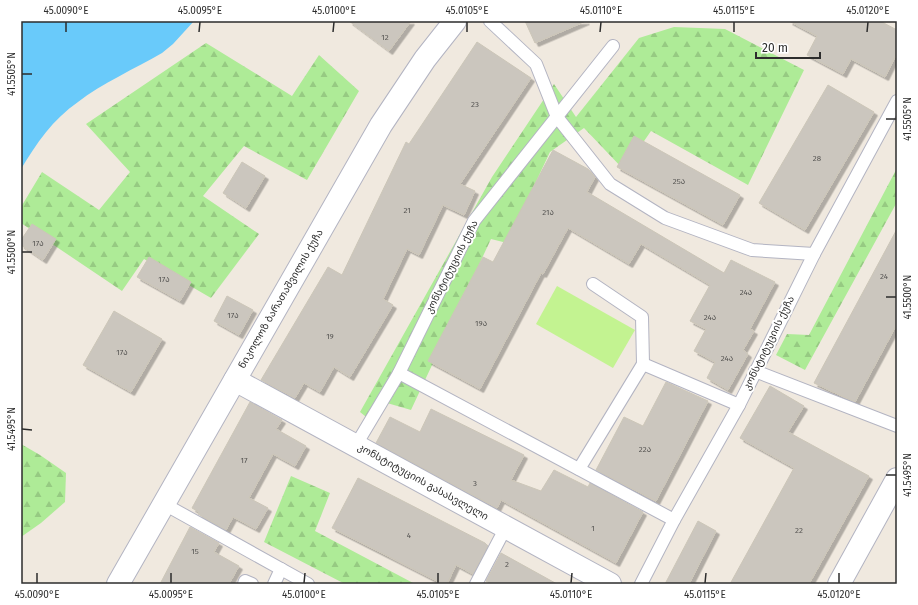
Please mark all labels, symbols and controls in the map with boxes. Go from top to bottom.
text: 45.0090°E [44,5,88,17]
text: 45.0095°E [178,5,222,17]
text: 45.0100°E [312,5,356,17]
text: 45.0105°E [445,5,489,17]
text: 45.0110°E [580,5,622,17]
text: 45.0115°E [713,5,755,17]
text: 45.0120°E [846,5,890,17]
house number: 12 [381,33,389,42]
scale bar [756,34,820,60]
text: 20 m [762,41,788,55]
text: 41.5505°N [6,52,18,96]
text: 41.5505°N [902,97,914,141]
house number: 23 [471,100,479,109]
house number: 28 [813,154,822,163]
house number: 25ა [673,177,685,186]
house number: 21 [403,206,411,215]
house number: 21ა [542,208,554,217]
street label: კონსტიტუციის ქუჩა [423,218,481,316]
street label: ნიკოლოზ ბარათაშვილის ქუჩა [236,227,326,371]
text: 41.5500°N [6,230,18,274]
house number: 17ა [32,239,44,248]
house number: 24 [880,272,889,281]
house number: 17ა [158,275,170,284]
text: 41.5500°N [902,275,914,319]
house number: 24ა [740,288,752,297]
street label: კონსტიტუციის ქუჩა [741,294,797,392]
house number: 17ა [227,311,239,320]
house number: 24ა [704,313,716,322]
house number: 19ა [475,319,487,328]
house number: 19 [326,332,334,341]
house number: 17ა [116,348,128,357]
house number: 24ა [721,354,733,363]
text: 41.5495°N [6,407,18,451]
street label: კონსტიტუციის გასასვლელი [356,441,491,523]
house number: 22ა [639,445,651,454]
text: 41.5495°N [902,453,914,497]
house number: 17 [240,456,248,465]
house number: 3 [473,479,477,488]
house number: 1 [591,524,595,533]
house number: 22 [795,526,803,535]
house number: 4 [407,531,412,540]
house number: 15 [191,547,199,556]
house number: 2 [505,560,509,569]
text: 45.0090°E [15,589,59,601]
text: 45.0095°E [149,589,193,601]
text: 45.0100°E [282,589,326,601]
text: 45.0105°E [416,589,460,601]
text: 45.0110°E [550,589,592,601]
text: 45.0115°E [684,589,726,601]
text: 45.0120°E [817,589,861,601]

